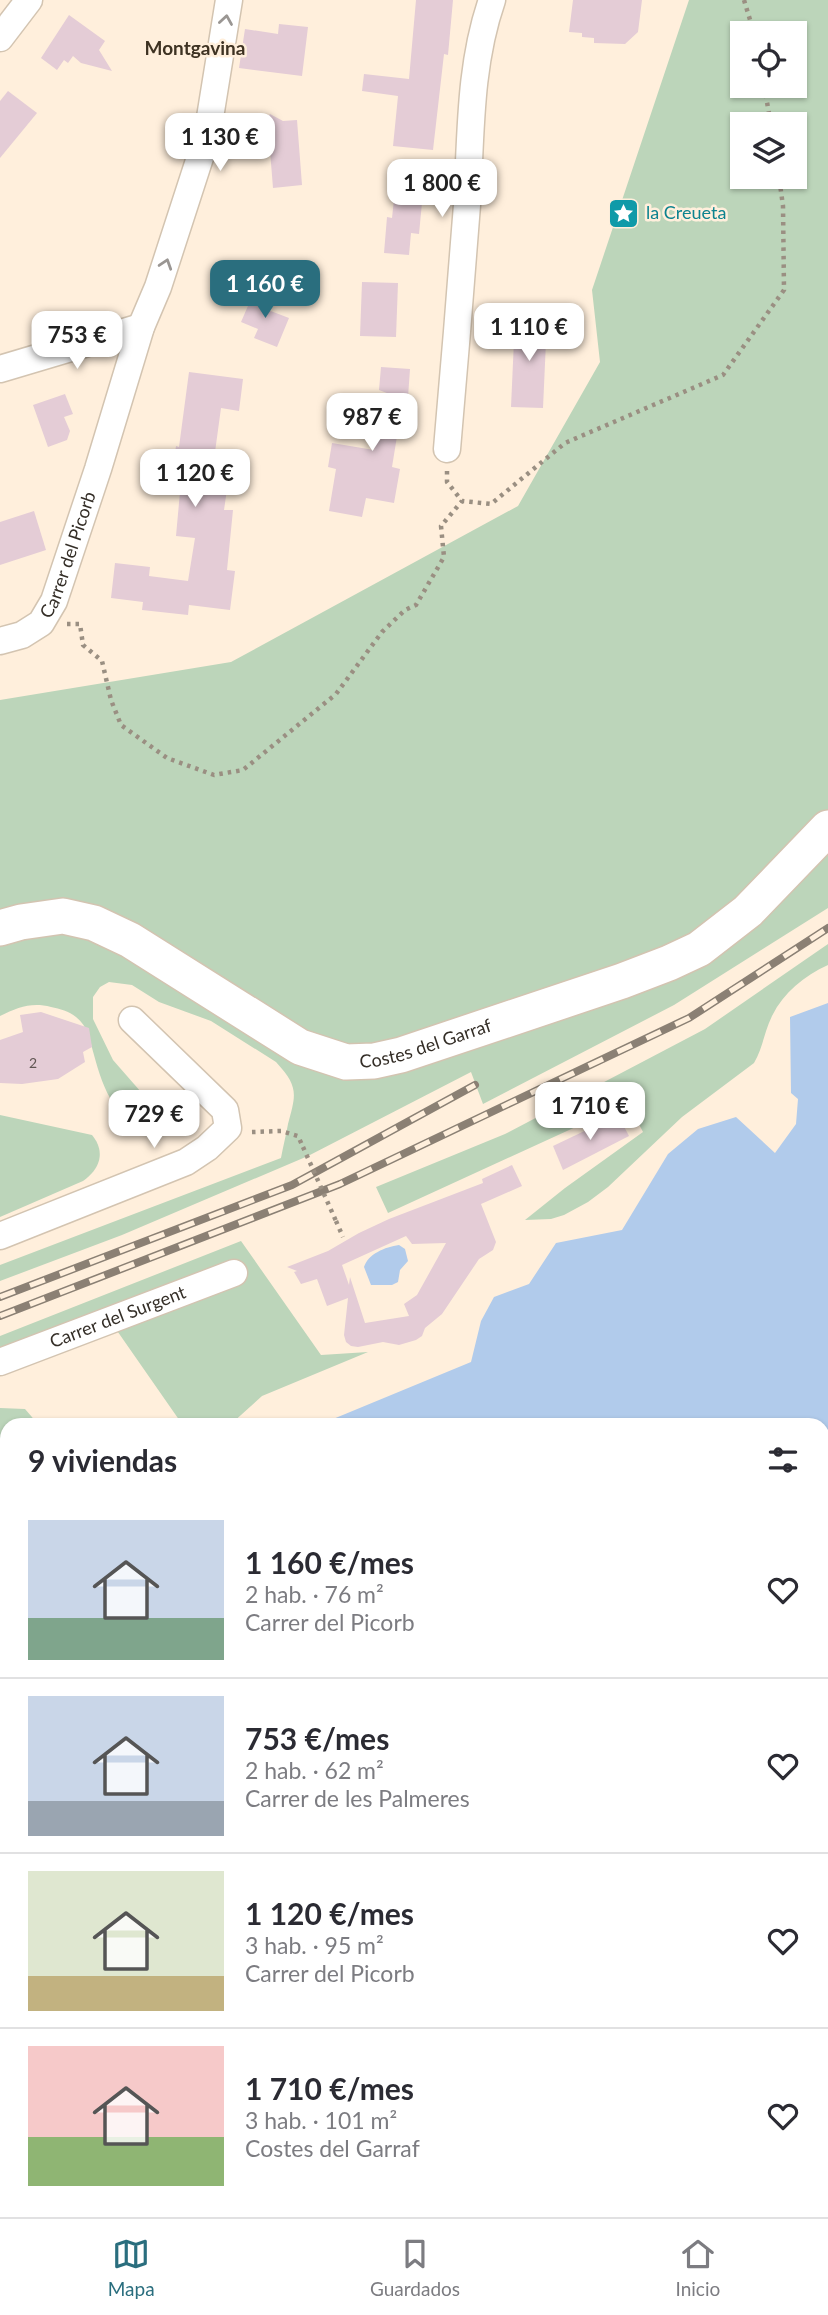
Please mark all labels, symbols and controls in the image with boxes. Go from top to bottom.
one-way arrow [218,14,233,26]
map controls [730,21,807,189]
button: locate [730,21,807,98]
district label: Montgavina [145,36,245,59]
button: layers [730,112,807,189]
pin: 1 130 € [155,114,285,173]
text: 1 130 € [181,122,259,150]
pin: 1 800 € [377,160,507,219]
text: 1 800 € [403,168,481,196]
place icon: la Creueta [606,196,640,230]
place label: la Creueta [646,201,726,223]
one-way arrow [157,258,172,270]
pin: 1 160 € [200,260,330,320]
text: 1 160 € [226,269,304,297]
pin: 1 110 € [464,304,594,363]
pin: 753 € [28,312,126,371]
text: 1 110 € [490,312,568,340]
text: 753 € [48,320,106,348]
pin: 987 € [323,393,421,453]
text: 987 € [343,402,401,430]
pin: 1 120 € [130,449,260,509]
text: 1 120 € [156,458,234,486]
street label: Carrer del Picorb [34,488,100,622]
street label: Costes del Garraf [359,1013,495,1072]
house number: 2 [29,1054,37,1071]
pin: 1 710 € [525,1082,655,1142]
pin: 729 € [105,1090,203,1150]
text: 1 710 € [551,1091,629,1119]
text: 729 € [125,1099,183,1127]
street label: Carrer del Surgent [46,1280,189,1352]
icon: filters [764,1441,802,1479]
text: 9 viviendas [28,1442,177,1478]
text: 1 160 €/mes [245,1544,414,1580]
icon: home [84,1548,168,1632]
icon: heart [764,1571,802,1609]
text: 2 hab. · 76 m² [245,1580,384,1608]
text: Carrer del Picorb [245,1608,415,1636]
text: 753 €/mes [245,1720,389,1756]
icon: home [84,1724,168,1808]
icon: heart [764,1747,802,1785]
text: 2 hab. · 62 m² [245,1756,384,1784]
text: Carrer de les Palmeres [245,1784,470,1812]
text: 1 120 €/mes [245,1895,414,1931]
icon: home [84,1899,168,1983]
icon: heart [764,1922,802,1960]
text: 3 hab. · 95 m² [245,1931,384,1959]
text: Carrer del Picorb [245,1959,415,1987]
text: 1 710 €/mes [245,2070,414,2106]
icon: home [84,2074,168,2158]
icon: heart [764,2097,802,2135]
text: 3 hab. · 101 m² [245,2106,397,2134]
text: Costes del Garraf [245,2134,420,2162]
tab: Mapa [108,2235,155,2300]
tab: Guardados [370,2235,460,2300]
tab: Inicio [676,2235,720,2300]

